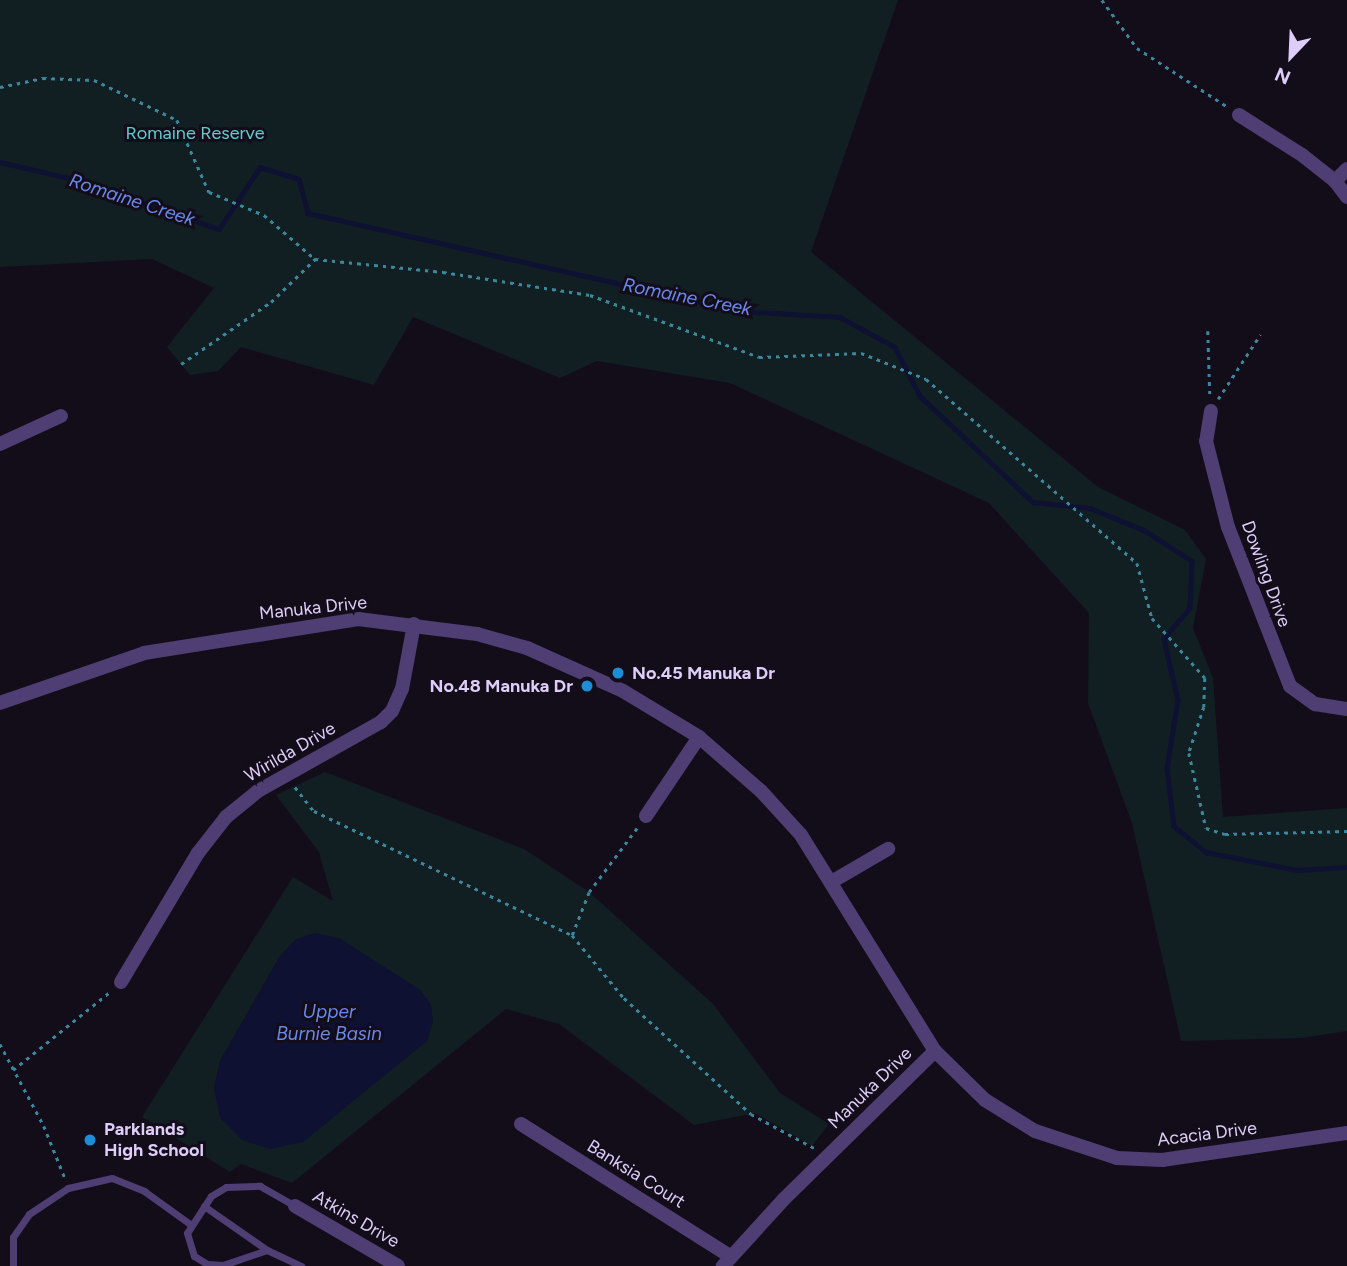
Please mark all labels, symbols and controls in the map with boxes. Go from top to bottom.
north arrow [1256,21,1326,91]
text: N [1271,62,1294,89]
park label: Romaine Reserve [125,122,265,144]
water label: Romaine Creek [66,169,198,231]
water label: Romaine Creek [621,273,753,321]
street label: Dowling Drive [1237,518,1295,630]
street label: Manuka Drive [258,592,368,624]
place label: No.45 Manuka Dr [632,662,775,684]
marker: No.45 Manuka Dr [610,665,626,681]
place label: No.48 Manuka Dr [429,675,573,697]
marker: No.48 Manuka Dr [579,678,595,694]
street label: Wirilda Drive [241,717,339,787]
water label: Upper Burnie Basin [276,1001,382,1045]
street label: Manuka Drive [824,1043,916,1133]
street label: Acacia Drive [1156,1117,1258,1151]
place label: Parklands High School [104,1119,204,1162]
marker: Parklands High School [82,1132,98,1148]
street label: Banksia Court [583,1135,689,1213]
street label: Atkins Drive [309,1186,403,1252]

